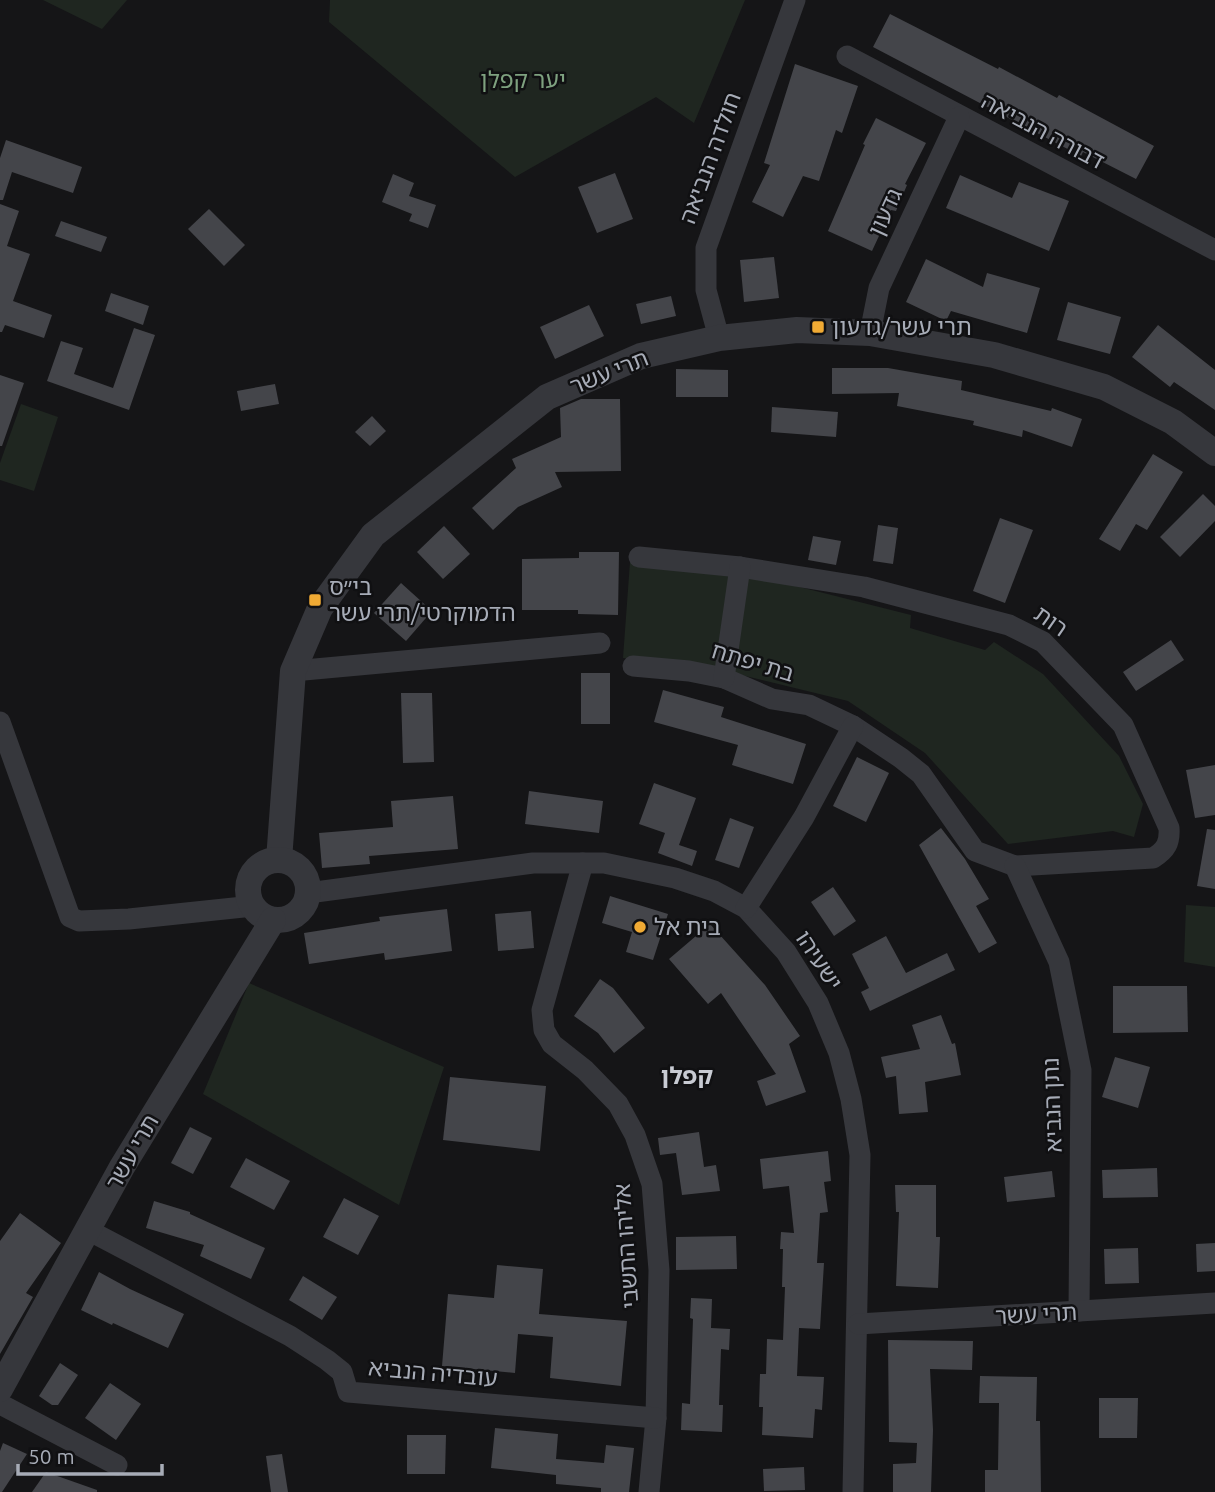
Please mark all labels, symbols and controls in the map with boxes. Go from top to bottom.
park label: יער קפלן [480,67,566,92]
street label: דבורה הנביאה [978,88,1109,173]
street label: חולדה הנביאה [674,89,745,227]
street label: גדעון [863,184,906,239]
place label: תרי עשר/גדעון [832,314,972,339]
marker: תרי עשר/גדעון [810,319,826,335]
street label: תרי עשר [566,345,652,399]
place label: בי״ס הדמוקרטי/תרי עשר [329,574,516,625]
marker: בי״ס הדמוקרטי/תרי עשר [307,592,323,608]
street label: רות [1030,600,1073,641]
street label: בת יפתח [709,637,798,686]
place label: בית אל [654,914,721,939]
marker: בית אל [632,919,648,935]
street label: ישעיהו [791,926,848,994]
street label: נתן הנביא [1037,1057,1066,1153]
district label: קפלן [661,1062,713,1089]
street label: תרי עשר [100,1110,163,1194]
street label: אליהו התשבי [609,1183,642,1309]
street label: תרי עשר [994,1299,1078,1328]
street label: עובדיה הנביא [367,1354,499,1391]
scale bar [18,1432,161,1476]
text: 50 m [28,1444,75,1468]

